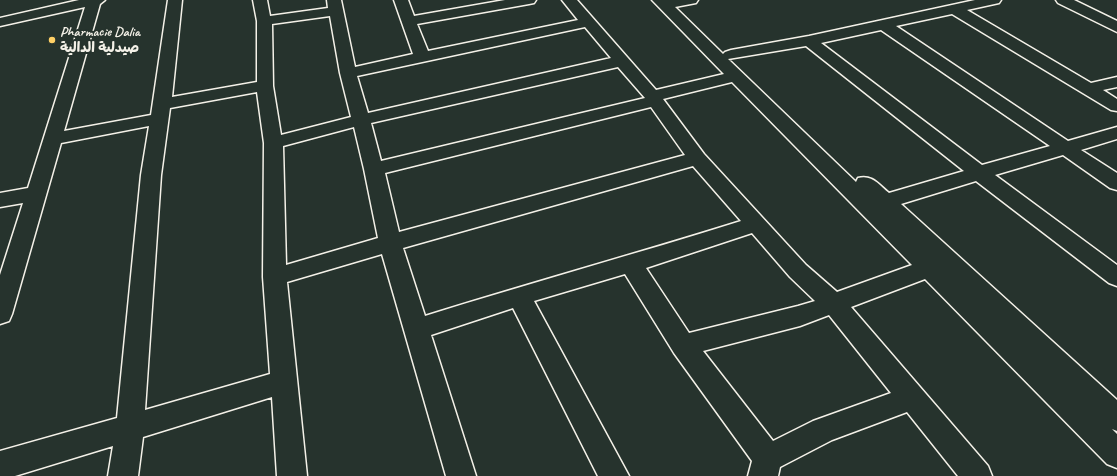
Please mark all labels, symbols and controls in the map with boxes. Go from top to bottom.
place label: Pharmacie Dalia صيدلية الدالية [60,24,140,56]
marker: Pharmacie Dalia صيدلية الدالية [47,35,57,45]

